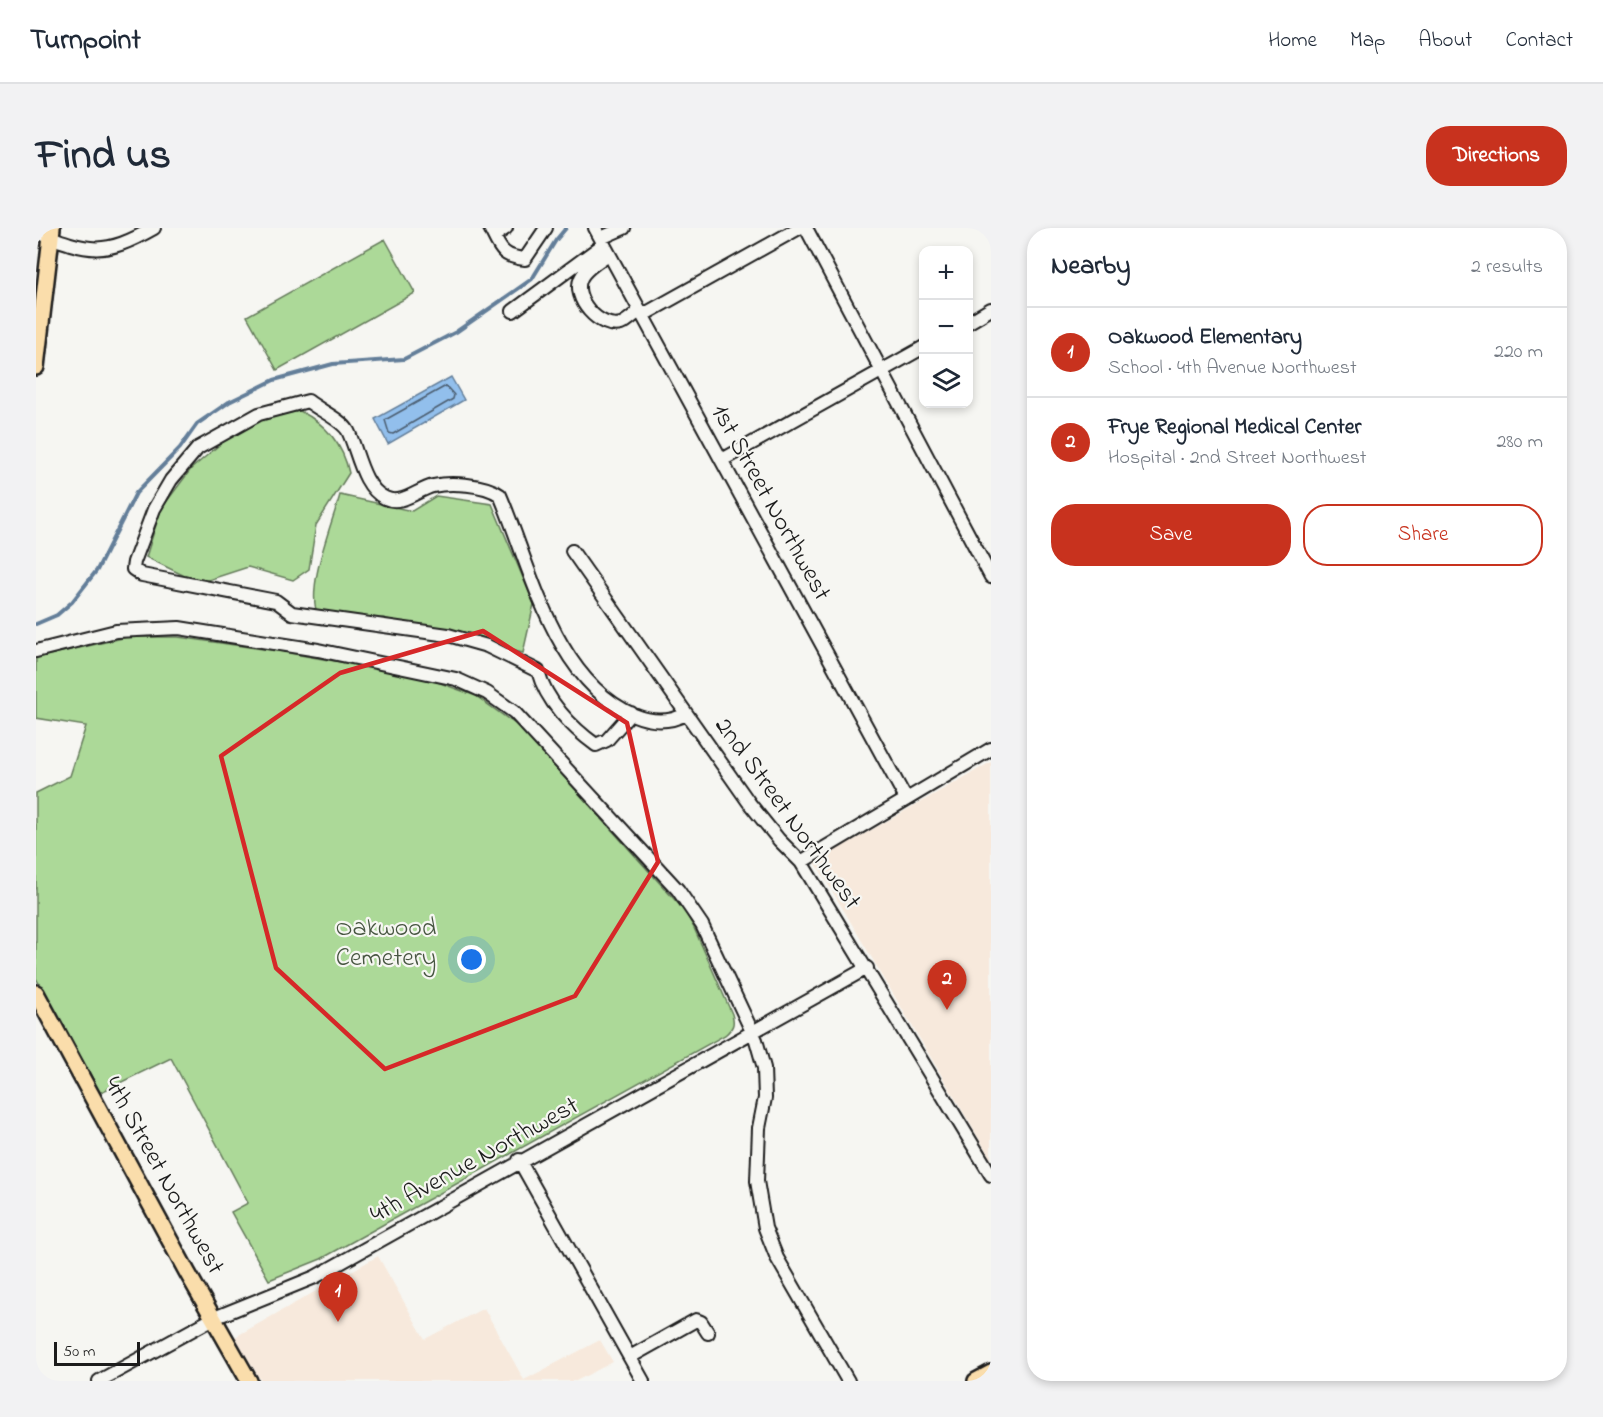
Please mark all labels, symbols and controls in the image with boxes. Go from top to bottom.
text: Turnpoint [30,21,141,62]
text: Home [1268,26,1317,56]
text: Map [1350,26,1385,56]
text: About [1418,26,1472,56]
text: Contact [1505,26,1573,56]
text: Find us [36,126,171,187]
button: Directions [1426,126,1567,186]
map controls [919,246,973,408]
button: + [919,246,973,300]
text: Nearby [1051,248,1130,286]
text: 2 results [1471,253,1543,282]
button: − [919,300,973,354]
text: Oakwood Elementary [1108,322,1302,354]
text: 1 [1067,338,1074,367]
text: 220 m [1494,338,1543,367]
button: layers [919,354,973,408]
text: School · 4th Avenue Northwest [1108,354,1357,383]
street label: 1st Street Northwest [700,398,840,608]
text: Frye Regional Medical Center [1108,412,1361,444]
text: 2 [1066,428,1075,457]
text: 280 m [1496,428,1543,457]
text: Hospital · 2nd Street Northwest [1108,444,1367,473]
button: Save [1051,504,1291,566]
button: Share [1303,504,1543,566]
street label: 2nd Street Northwest [704,710,870,918]
park label: Oakwood Cemetery [336,910,437,978]
your location [457,945,486,974]
pin: 2 [928,960,966,1010]
street label: 4th Street Northwest [93,1070,233,1282]
street label: 4th Avenue Northwest [364,1088,587,1234]
pin: 1 [318,1272,358,1322]
scale bar [54,1339,140,1366]
text: 50 m [63,1340,95,1364]

